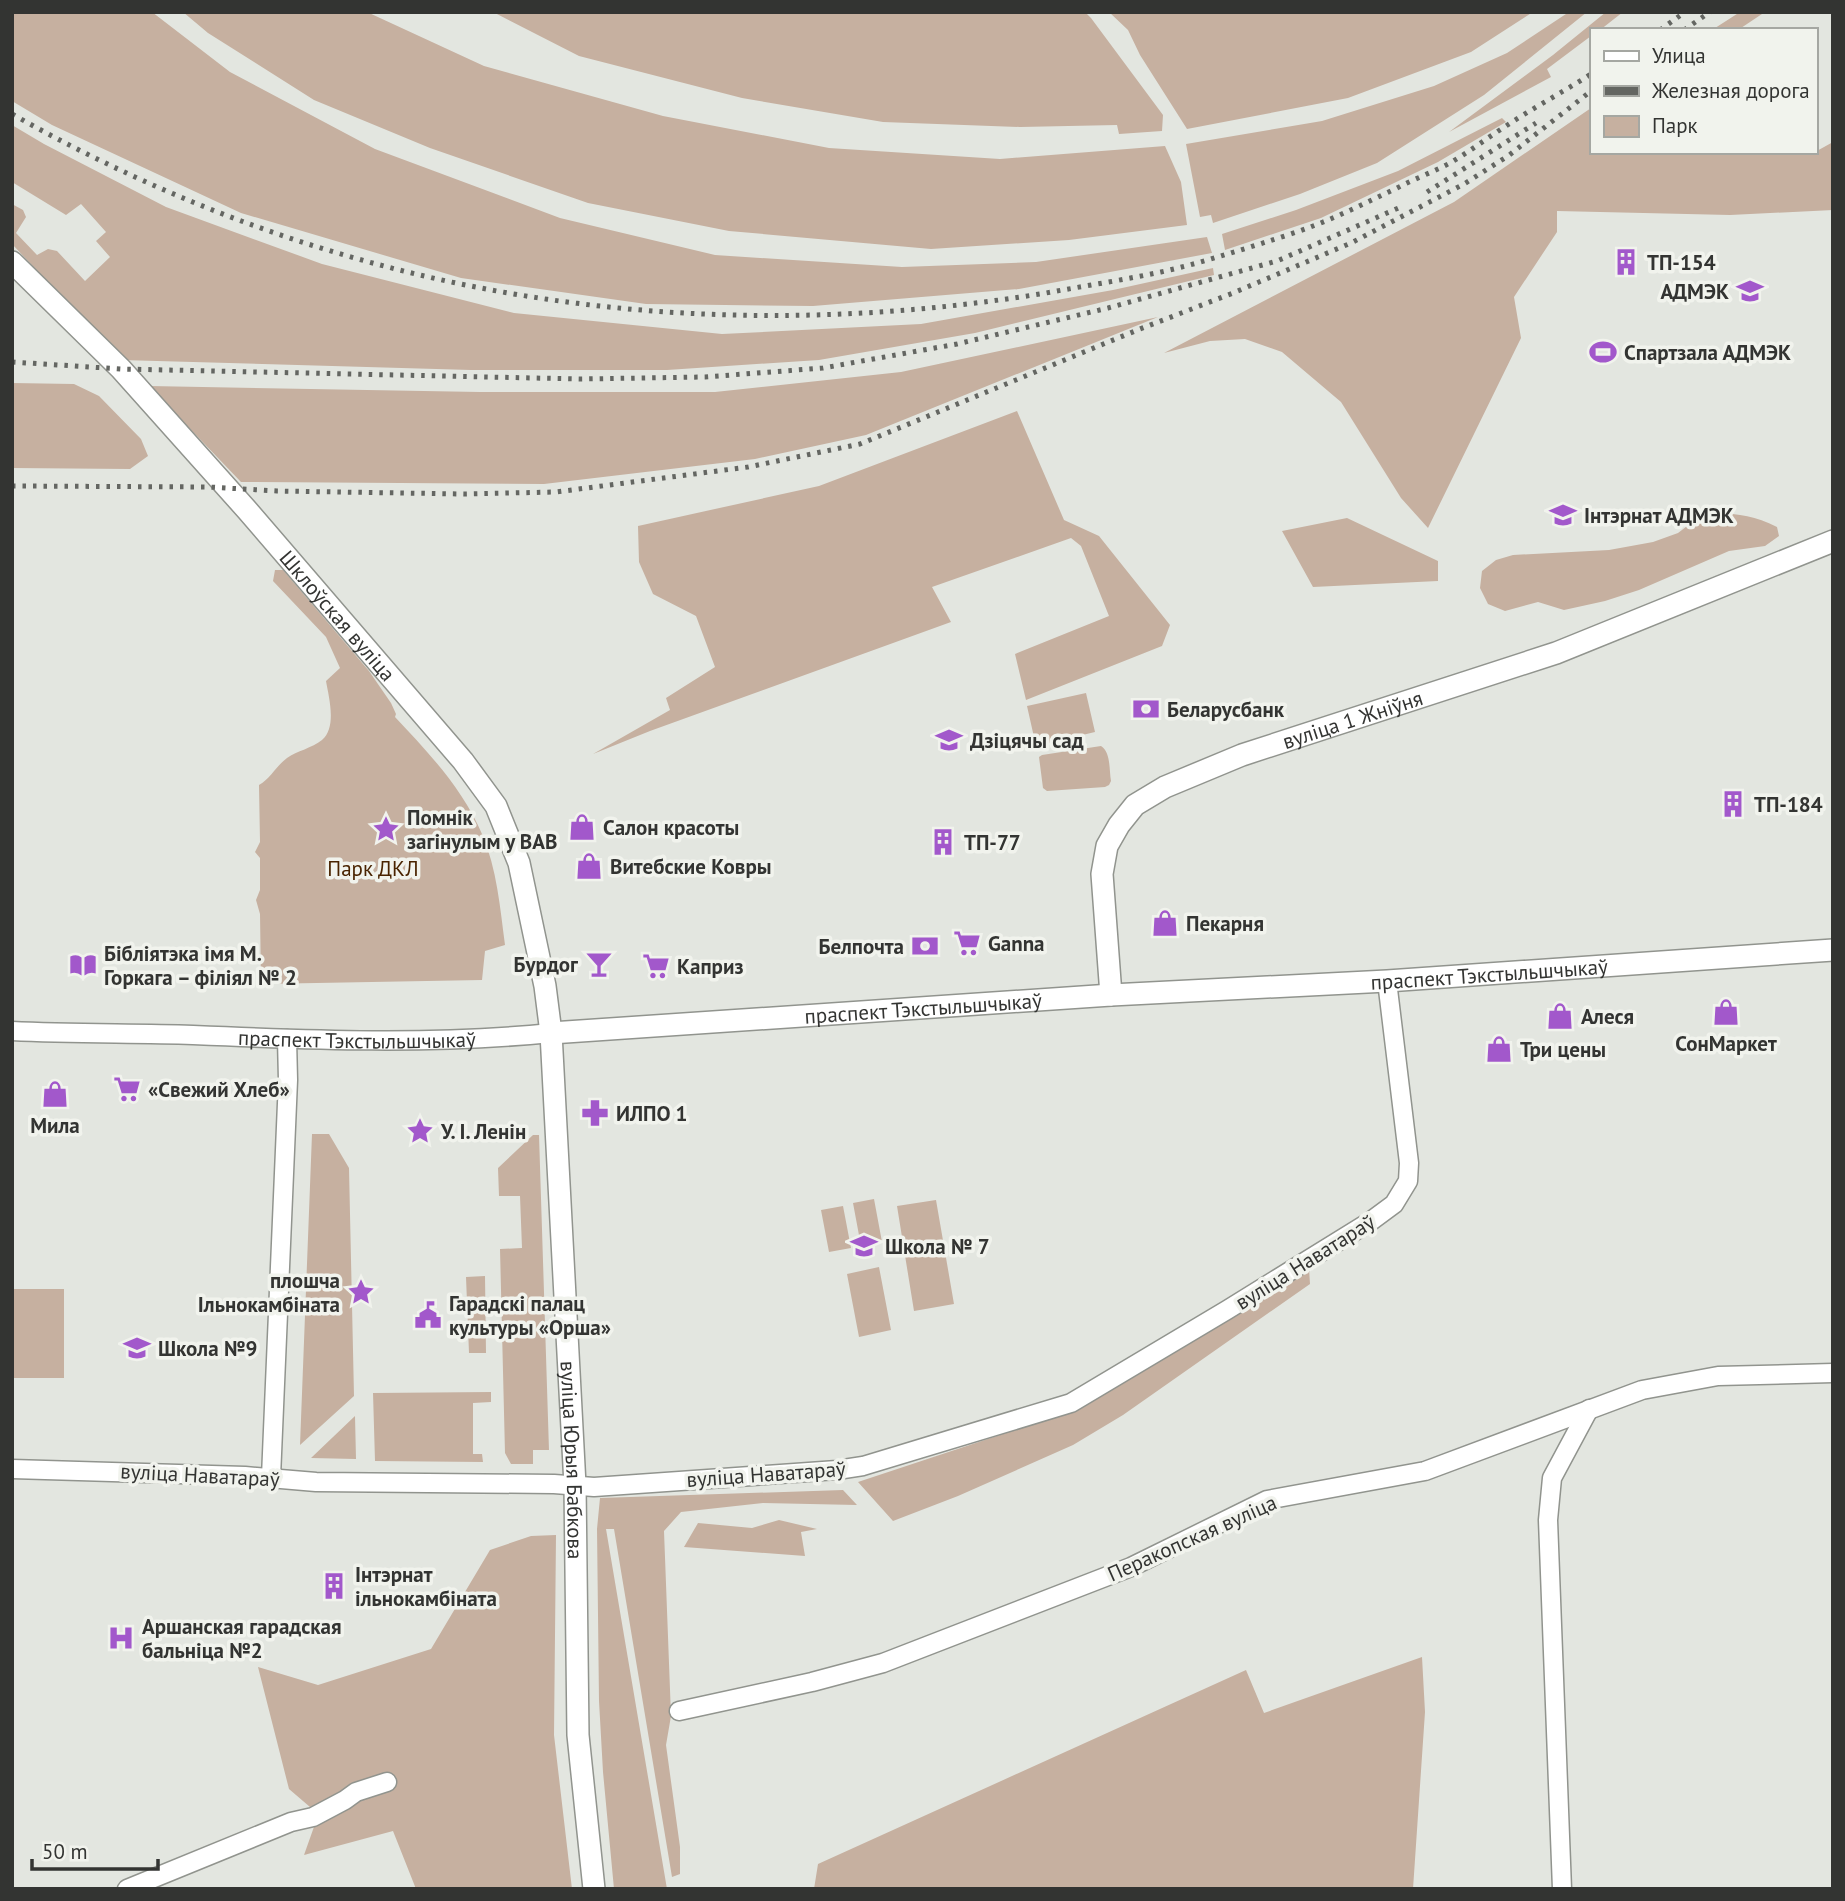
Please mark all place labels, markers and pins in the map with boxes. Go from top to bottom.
building icon: ТП-154 [1611,247,1641,277]
place label: ТП-154 [1647,249,1716,276]
school or university icon: АДМЭК [1735,276,1765,306]
place label: АДМЭК [1660,278,1729,305]
sports icon: Спартзала АДМЭК [1588,337,1618,367]
place label: Спартзала АДМЭК [1624,339,1791,366]
school or university icon: Інтэрнат АДМЭК [1548,500,1578,530]
place label: Інтэрнат АДМЭК [1584,502,1734,529]
bank icon: Беларусбанк [1131,694,1161,724]
place label: Беларусбанк [1167,696,1285,723]
school or university icon: Дзіцячы сад [934,725,964,755]
place label: Дзіцячы сад [970,727,1084,754]
building icon: ТП-184 [1718,789,1748,819]
place label: ТП-184 [1754,791,1823,818]
place label: Помнік загінулым у ВАВ [407,804,557,855]
shop icon: Салон красоты [567,812,597,842]
place icon: Помнік загінулым у ВАВ [371,814,401,844]
place label: Салон красоты [603,814,739,841]
building icon: ТП-77 [928,827,958,857]
place label: ТП-77 [964,829,1021,856]
shop icon: Витебские Ковры [574,851,604,881]
place label: Витебские Ковры [610,853,772,880]
shop icon: Пекарня [1150,908,1180,938]
place label: Пекарня [1186,910,1264,937]
supermarket icon: Ganna [952,928,982,958]
place label: Ganna [988,930,1045,957]
bank icon: Белпочта [910,931,940,961]
place label: Белпочта [819,933,904,960]
place label: Бібліятэка імя М. Горкага – філіял № 2 [104,940,297,991]
bar icon: Бурдог [584,949,614,979]
library icon: Бібліятэка імя М. Горкага – філіял № 2 [68,950,98,980]
place label: Бурдог [514,951,578,978]
supermarket icon: Каприз [641,951,671,981]
place label: Каприз [677,953,743,980]
shop icon: СонМаркет [1711,997,1741,1027]
shop icon: Алеся [1545,1001,1575,1031]
place label: Алеся [1581,1003,1634,1030]
place label: СонМаркет [1675,1030,1777,1057]
shop icon: Три цены [1484,1034,1514,1064]
place label: Три цены [1520,1036,1606,1063]
supermarket icon: «Свежий Хлеб» [112,1074,142,1104]
place label: «Свежий Хлеб» [148,1076,290,1103]
shop icon: Мила [40,1079,70,1109]
pharmacy icon: ИЛПО 1 [580,1098,610,1128]
place label: ИЛПО 1 [616,1100,688,1127]
place label: Мила [30,1112,80,1139]
place icon: У. І. Ленін [405,1116,435,1146]
place label: У. І. Ленін [440,1118,526,1145]
school or university icon: Школа № 7 [849,1231,879,1261]
place label: Школа № 7 [885,1233,990,1260]
place label: плошча Ільнокамбіната [198,1267,340,1318]
place icon: плошча Ільнокамбіната [346,1277,376,1307]
place label: Гарадскі палац культуры «Орша» [449,1290,611,1341]
public building icon: Гарадскі палац культуры «Орша» [413,1300,443,1330]
school or university icon: Школа №9 [122,1333,152,1363]
place label: Школа №9 [158,1335,257,1362]
place label: Інтэрнат ільнокамбіната [355,1561,497,1612]
building icon: Інтэрнат ільнокамбіната [319,1571,349,1601]
place label: Аршанская гарадская бальніца №2 [142,1613,342,1664]
hospital icon: Аршанская гарадская бальніца №2 [106,1623,136,1653]

